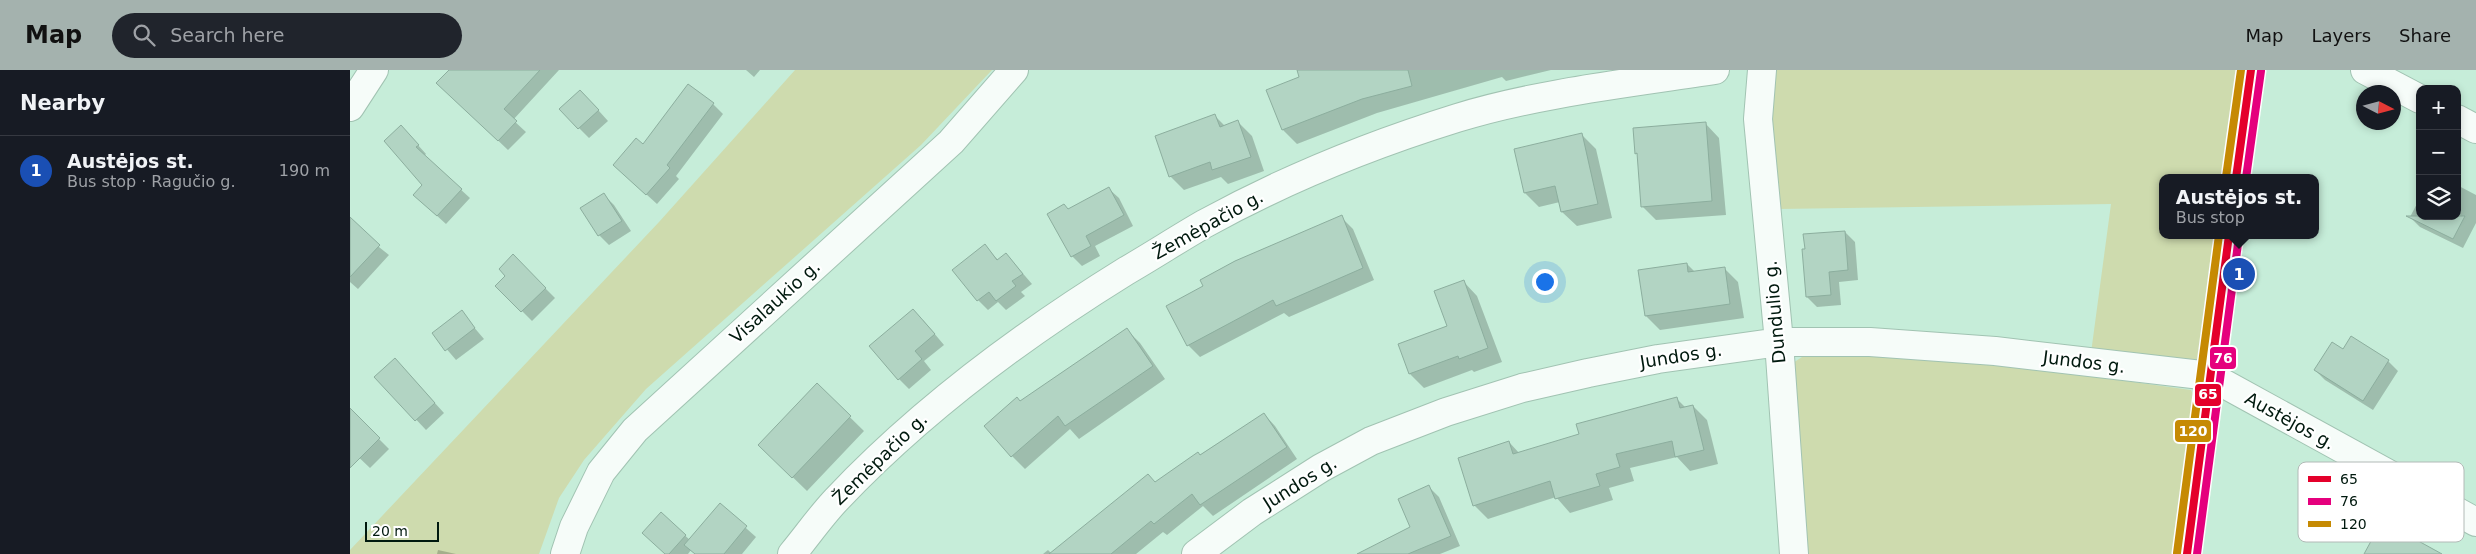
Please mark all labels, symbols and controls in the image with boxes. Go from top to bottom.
search box [112,13,462,58]
text: Map [25,21,82,49]
icon: search [130,21,158,49]
text: Search here [170,24,284,46]
text: Map [2245,25,2283,46]
text: Layers [2311,25,2371,46]
text: Share [2399,25,2451,46]
north arrow [2356,85,2401,130]
map controls [2416,85,2461,220]
button: + [2416,85,2461,130]
text: Nearby [20,91,105,115]
button: − [2416,130,2461,175]
text: Austėjos st. [67,150,194,172]
text: 1 [30,161,42,180]
text: 190 m [279,161,330,180]
text: Bus stop · Ragučio g. [67,172,236,191]
popup [2159,174,2319,239]
button: layers [2416,175,2461,220]
street label: Žemėpačio g. [1149,186,1267,264]
text: Austėjos st. [2176,186,2302,208]
text: Bus stop [2176,208,2245,227]
pin: 1 [2223,255,2255,293]
street label: Visalaukio g. [725,256,824,348]
street label: Dundulio g. [1760,260,1789,364]
your location [1532,269,1558,295]
street label: Jundos g. [1637,339,1723,373]
street label: Jundos g. [2041,346,2126,377]
line badge: 76 [2209,346,2237,370]
text: 76 [2213,350,2233,366]
line badge: 65 [2194,383,2222,407]
text: 65 [2198,386,2218,402]
street label: Austėjos g. [2242,387,2339,454]
street label: Žemėpačio g. [828,408,931,509]
line badge: 120 [2174,419,2212,443]
text: 120 [2178,423,2208,439]
street label: Jundos g. [1258,452,1340,514]
legend [2298,462,2464,542]
text: 65 [2340,471,2358,487]
text: 76 [2340,493,2358,509]
text: 120 [2340,516,2367,532]
scale bar [365,519,439,542]
text: 20 m [372,523,408,539]

